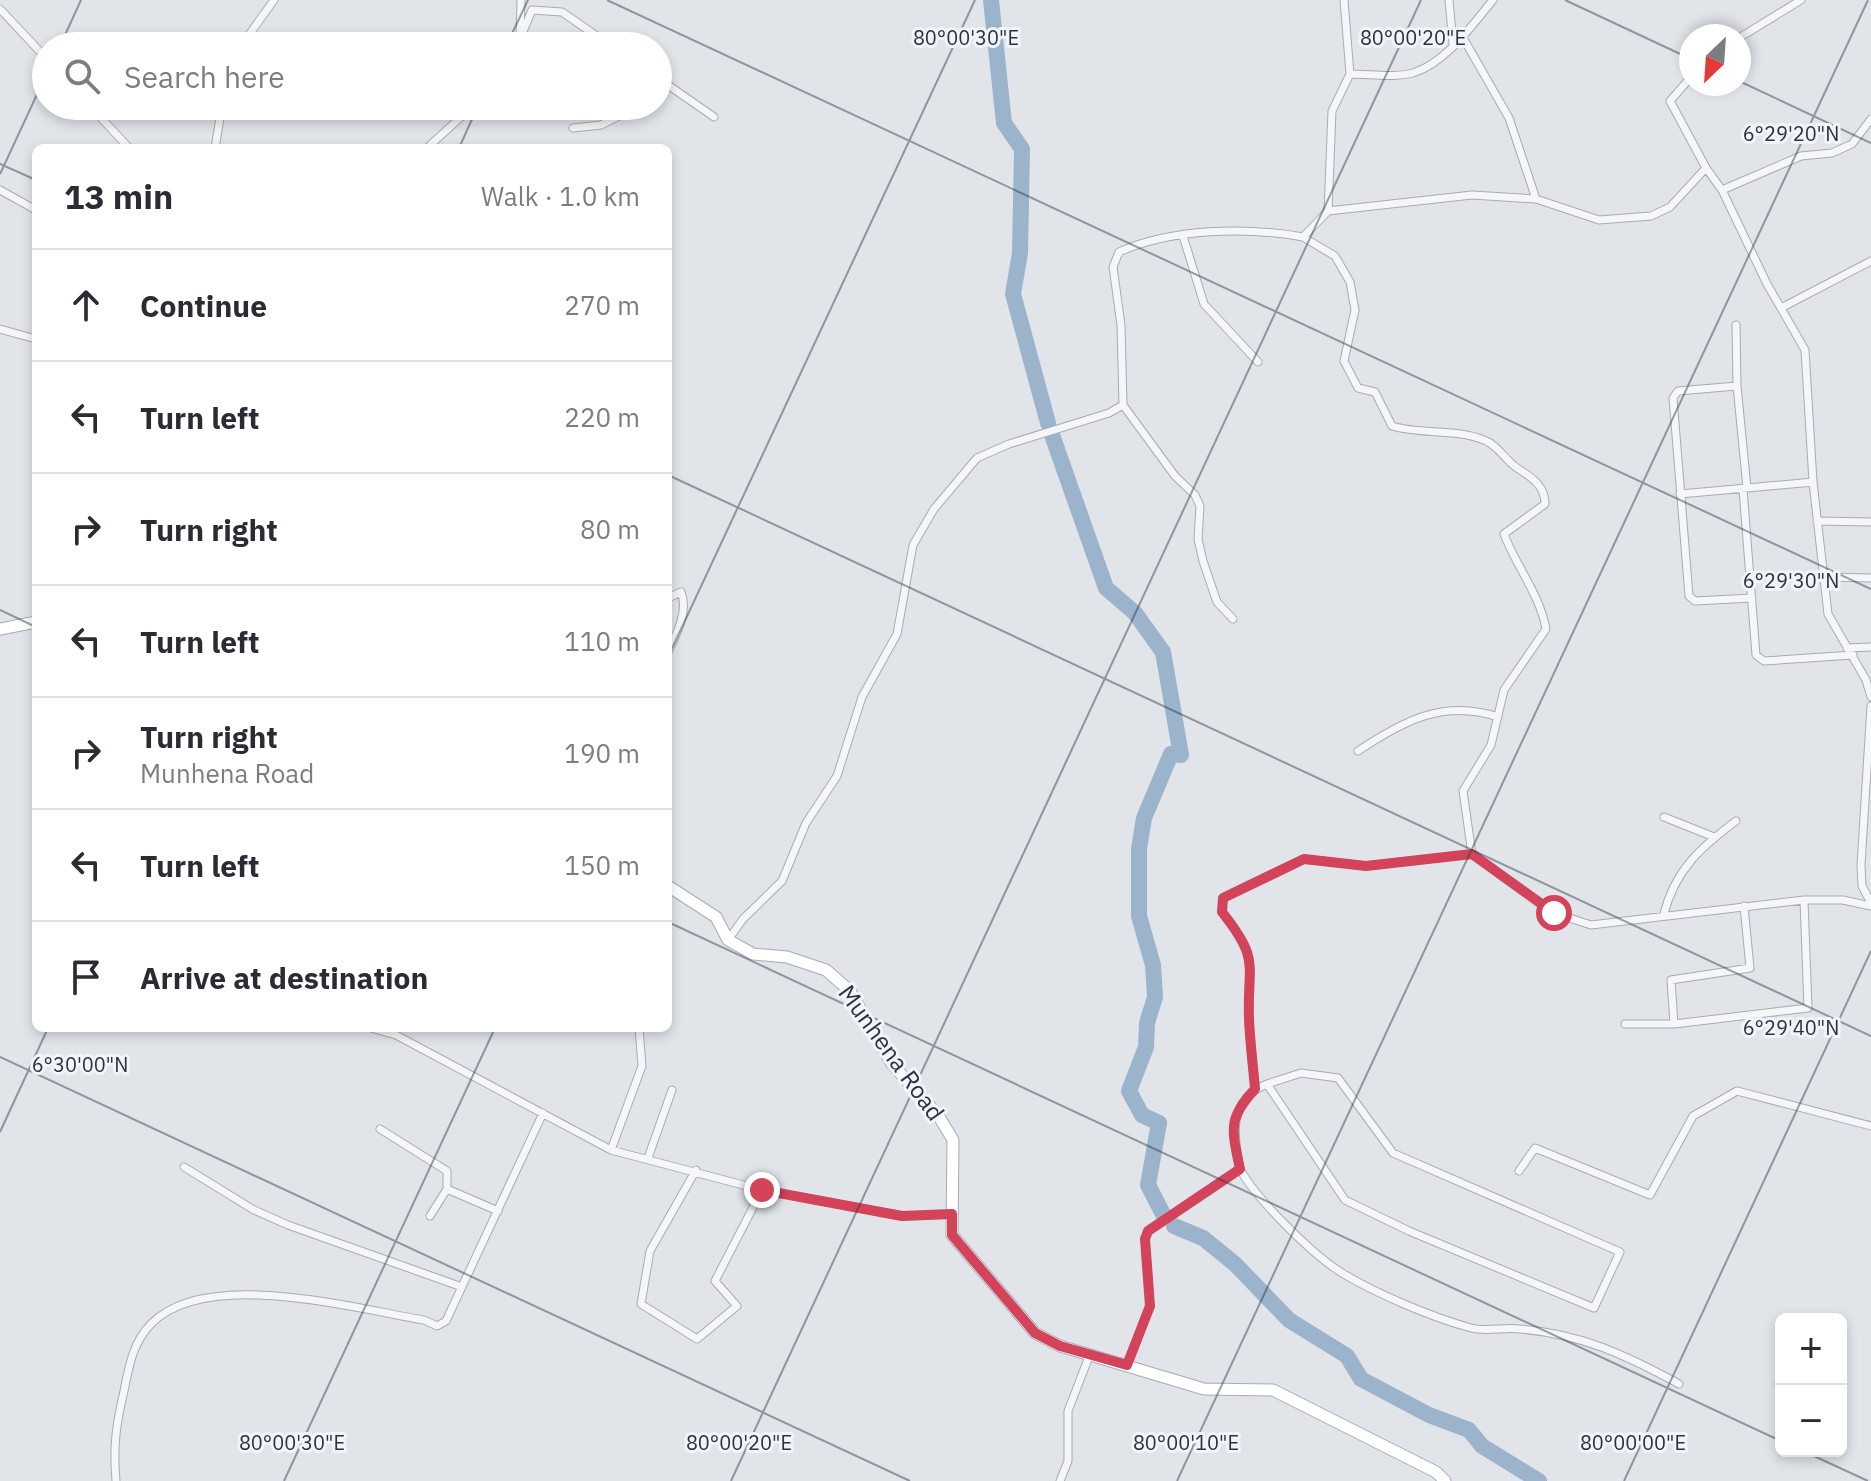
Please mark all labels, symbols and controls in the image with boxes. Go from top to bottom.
text: 80°00'30"E [913,24,1019,51]
text: 80°00'20"E [1360,24,1466,51]
north arrow [1679,24,1751,96]
search box [32,32,672,120]
icon: search [60,54,104,98]
text: Search here [124,57,285,96]
text: 6°29'20"N [1743,120,1839,147]
text: 13 min [64,174,173,218]
text: Walk · 1.0 km [481,179,640,213]
icon: ahead [64,283,108,327]
text: Continue [140,286,267,325]
text: 270 m [564,288,640,322]
icon: left [64,395,108,439]
text: Turn left [140,398,259,437]
text: 220 m [564,400,640,434]
icon: right [64,507,108,551]
text: Turn right [140,510,278,549]
text: 80 m [580,512,640,546]
text: 6°29'30"N [1743,567,1839,594]
icon: left [64,619,108,663]
text: Turn left [140,622,259,661]
text: 110 m [564,624,640,658]
text: Turn right [140,717,278,756]
icon: right [64,731,108,775]
text: 190 m [564,736,640,770]
text: Munhena Road [140,756,314,790]
icon: left [64,843,108,887]
text: Turn left [140,846,259,885]
text: 150 m [564,848,640,882]
route start [1536,895,1572,931]
icon: arrive [64,955,108,999]
text: Arrive at destination [140,958,428,997]
street label: Munhena Road [832,978,952,1127]
text: 6°29'40"N [1743,1014,1839,1041]
text: 6°30'00"N [32,1051,128,1078]
route end [744,1172,780,1208]
map controls [1775,1313,1847,1457]
button: + [1775,1313,1847,1385]
button: − [1775,1385,1847,1457]
text: 80°00'30"E [239,1429,345,1456]
text: 80°00'20"E [686,1429,792,1456]
text: 80°00'10"E [1133,1429,1239,1456]
text: 80°00'00"E [1580,1429,1686,1456]

